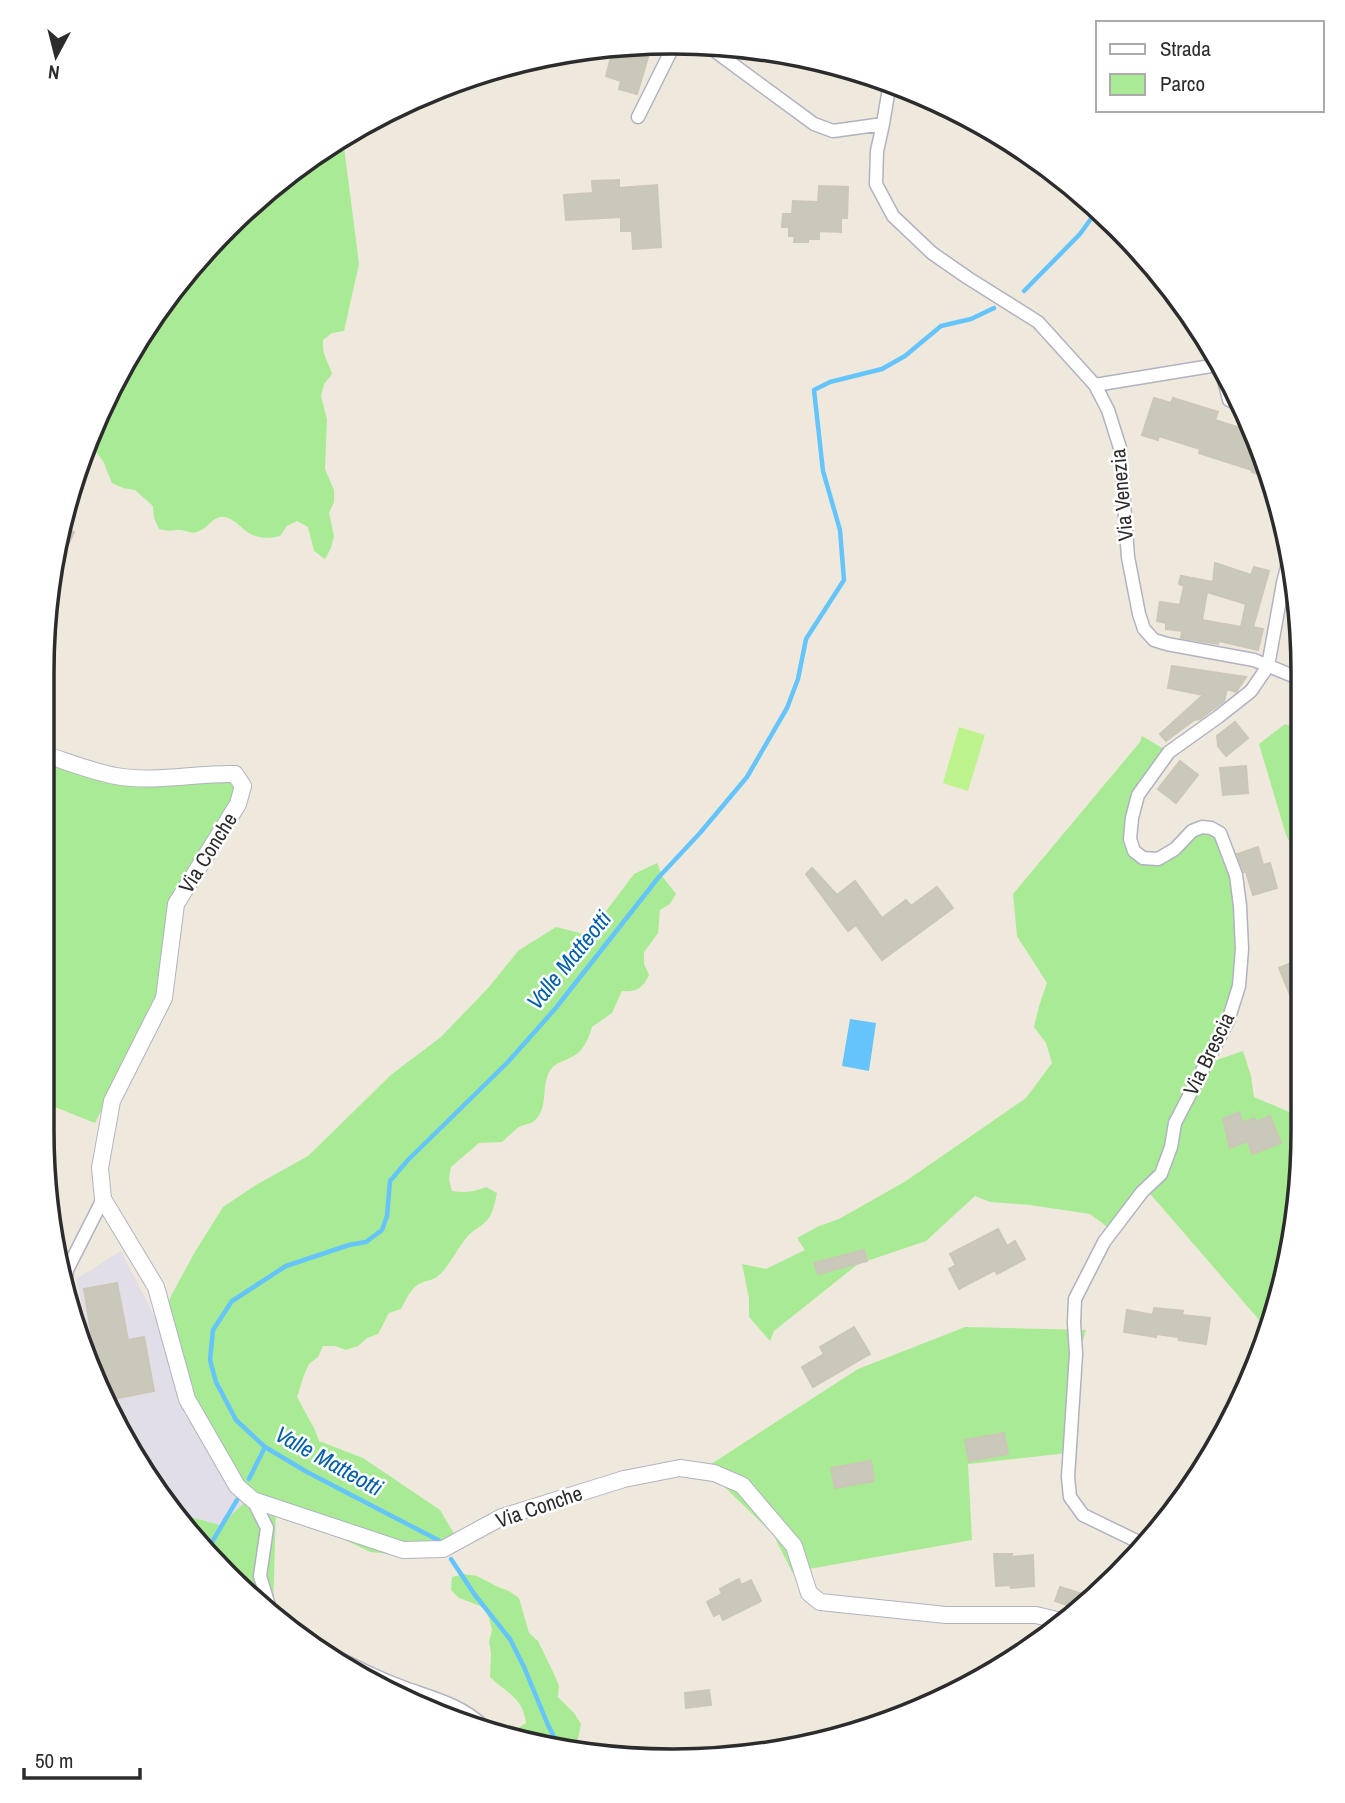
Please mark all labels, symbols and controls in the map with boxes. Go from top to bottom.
north arrow [21,21,91,91]
legend [1096,21,1324,112]
text: Strada [1160,34,1211,63]
text: N [47,59,61,86]
text: Parco [1160,69,1205,98]
street label: Via Venezia [1103,447,1140,542]
street label: Via Conche [172,807,244,898]
water label: Valle Matteotti [519,903,619,1016]
street label: Via Brescia [1176,1007,1241,1100]
water label: Valle Matteotti [270,1418,389,1503]
street label: Via Conche [492,1478,586,1535]
scale bar [24,1736,140,1780]
text: 50 m [35,1746,73,1775]

